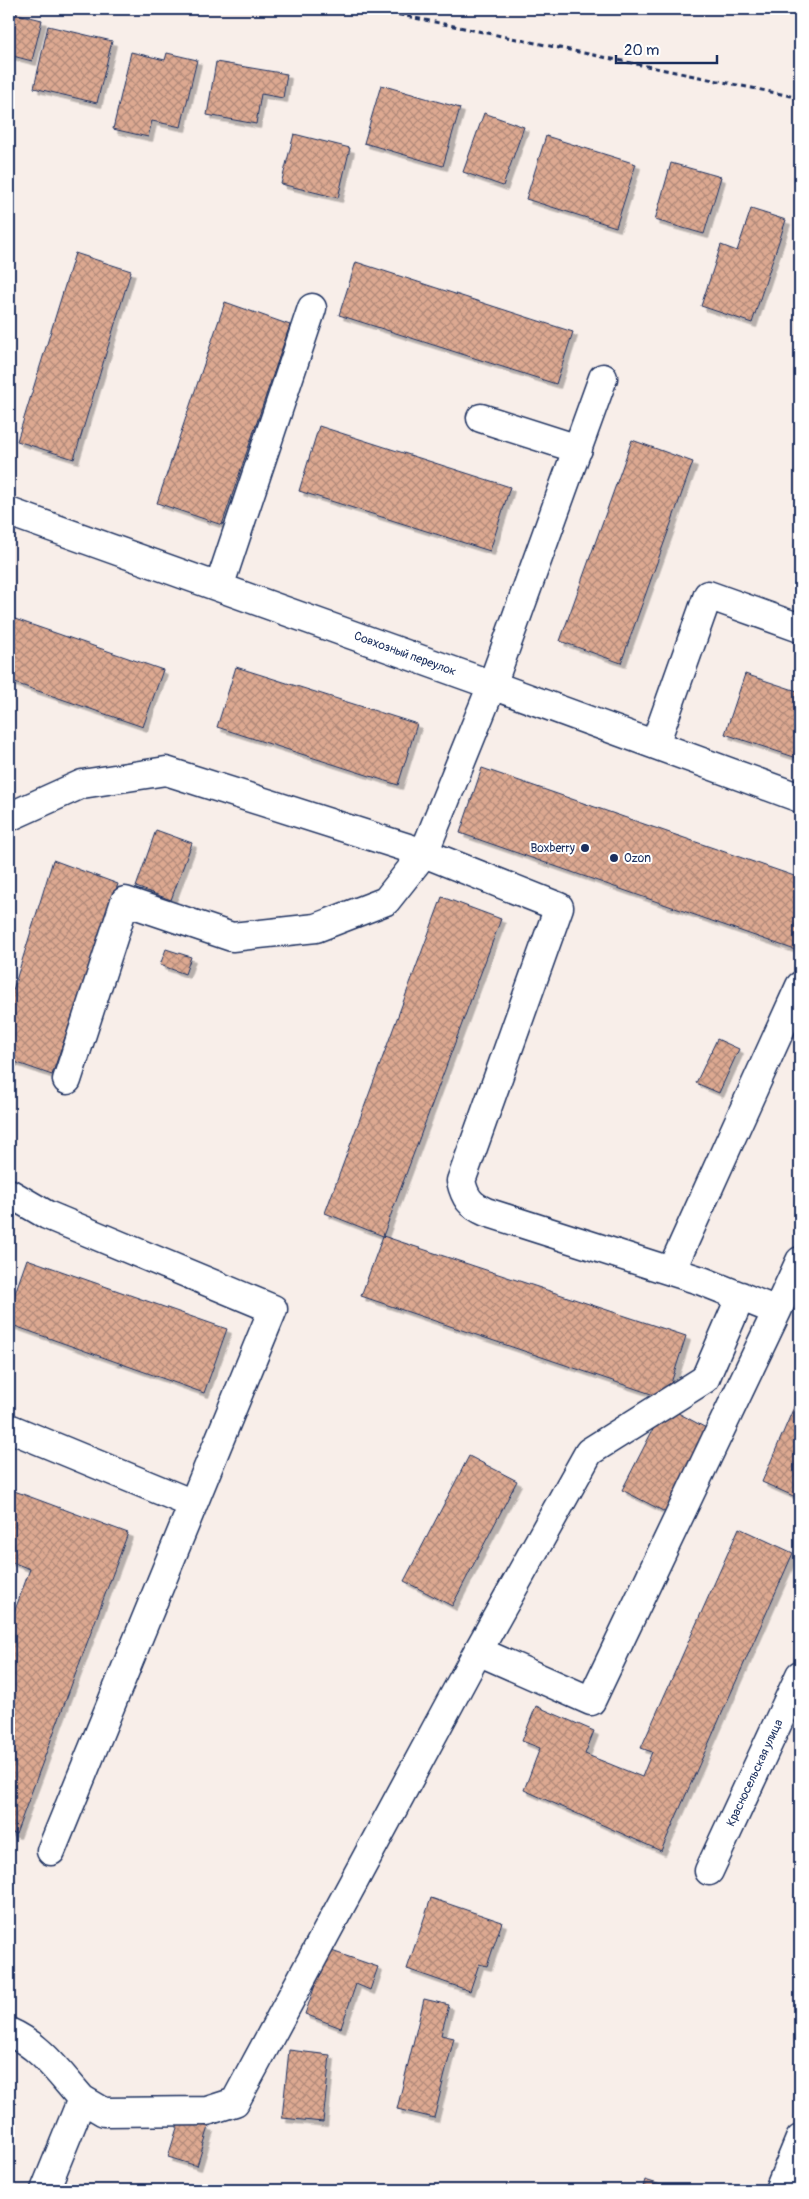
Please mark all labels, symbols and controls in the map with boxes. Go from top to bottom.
scale bar [616,32,718,64]
text: 20 m [624,41,659,60]
street label: Совхозный переулок [352,629,458,679]
place label: Boxberry [530,841,575,856]
marker: Boxberry [579,842,591,854]
place label: Ozon [624,851,651,866]
marker: Ozon [608,852,620,864]
street label: Красносельская улица [724,1717,787,1829]

